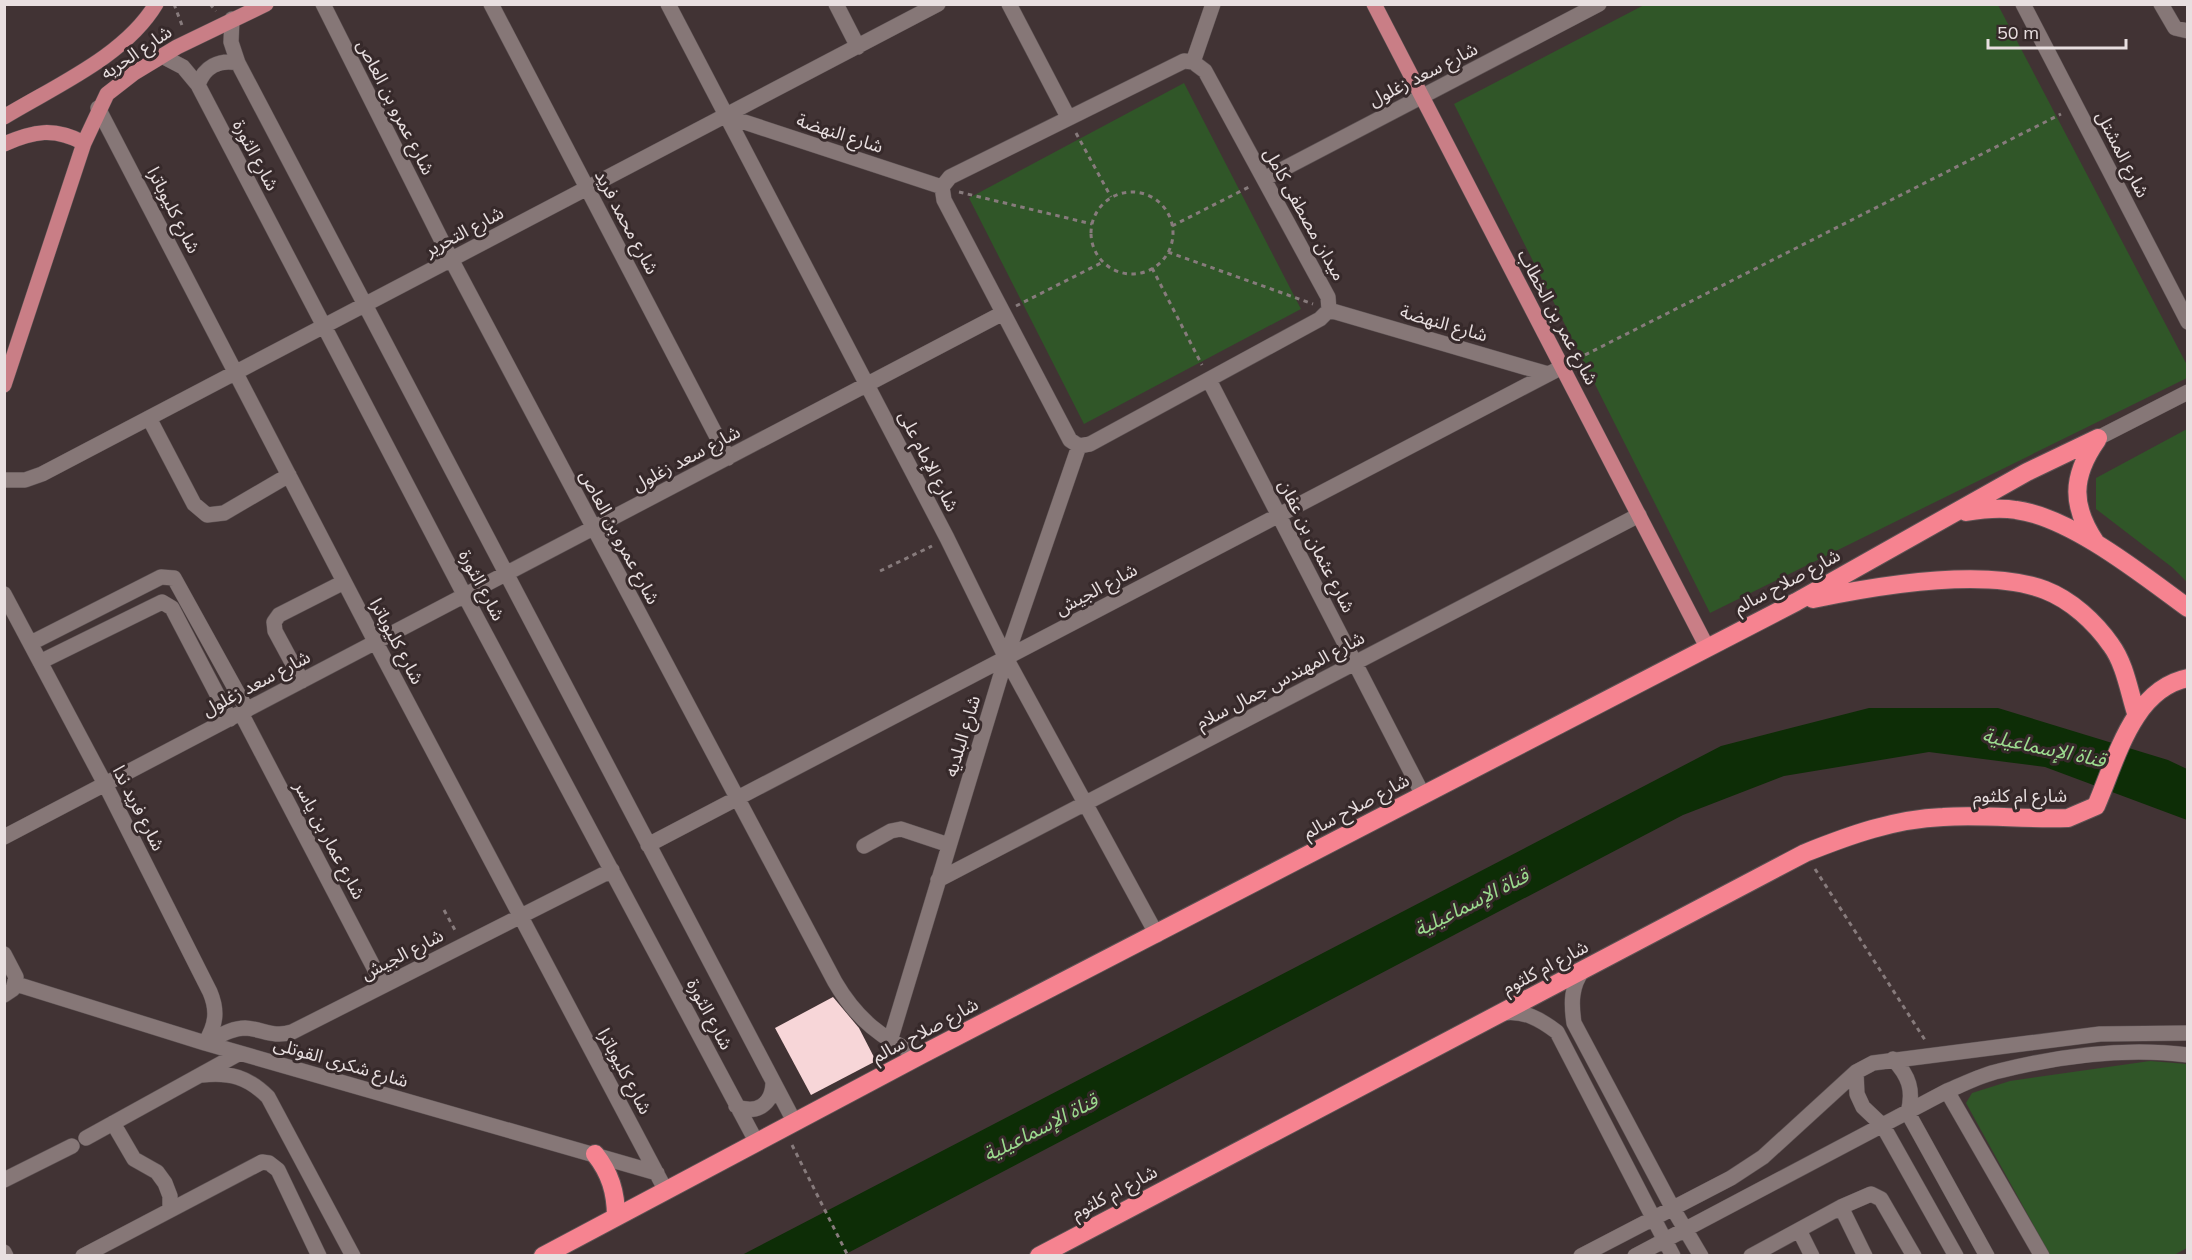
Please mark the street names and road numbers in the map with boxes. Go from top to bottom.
street label: شارع الحريه [96,20,178,87]
street label: شارع عمرو بن العاص [349,35,440,180]
street label: شارع سعد زغلول [1365,37,1483,114]
street label: شارع المشتل [2089,107,2155,203]
street label: شارع النهضة [793,108,886,161]
street label: شارع الثورة [225,116,284,196]
street label: ميدان مصطفى كامل [1259,143,1351,285]
street label: شارع كليوباترا [140,163,206,259]
street label: شارع محمد فريد [587,166,664,280]
street label: شارع التحرير [420,201,509,264]
street label: شارع عمر بن الخطاب [1510,245,1603,390]
street label: شارع النهضة [1397,300,1490,349]
street label: شارع الإمام على [891,407,964,517]
street label: شارع سعد زغلول [628,420,745,499]
street label: شارع عمرو بن العاص [572,466,665,610]
street label: شارع عثمان بن عفان [1271,476,1360,618]
street label: شارع صلاح سالم [1730,543,1846,621]
street label: شارع الثورة [451,546,510,626]
street label: شارع الجيش [1051,558,1142,623]
street label: شارع كليوباترا [362,594,429,689]
street label: شارع المهندس جمال سلام [1192,626,1370,737]
street label: شارع سعد زغلول [198,645,315,724]
street label: شارع البلديه [939,692,988,780]
street label: شارع فريد ندا [105,761,170,856]
street label: شارع صلاح سالم [1299,768,1415,846]
street label: شارع عمار بن ياسر [286,776,371,904]
street label: شارع ام كلثوم [1973,784,2067,810]
street label: شارع الجيش [357,923,449,987]
street label: شارع ام كلثوم [1498,935,1593,1002]
street label: شارع الثورة [679,975,738,1055]
street label: شارع صلاح سالم [868,992,984,1070]
street label: شارع كليوباترا [590,1024,657,1119]
street label: شارع شكرى القوتلى [270,1032,411,1095]
street label: شارع ام كلثوم [1067,1160,1162,1227]

